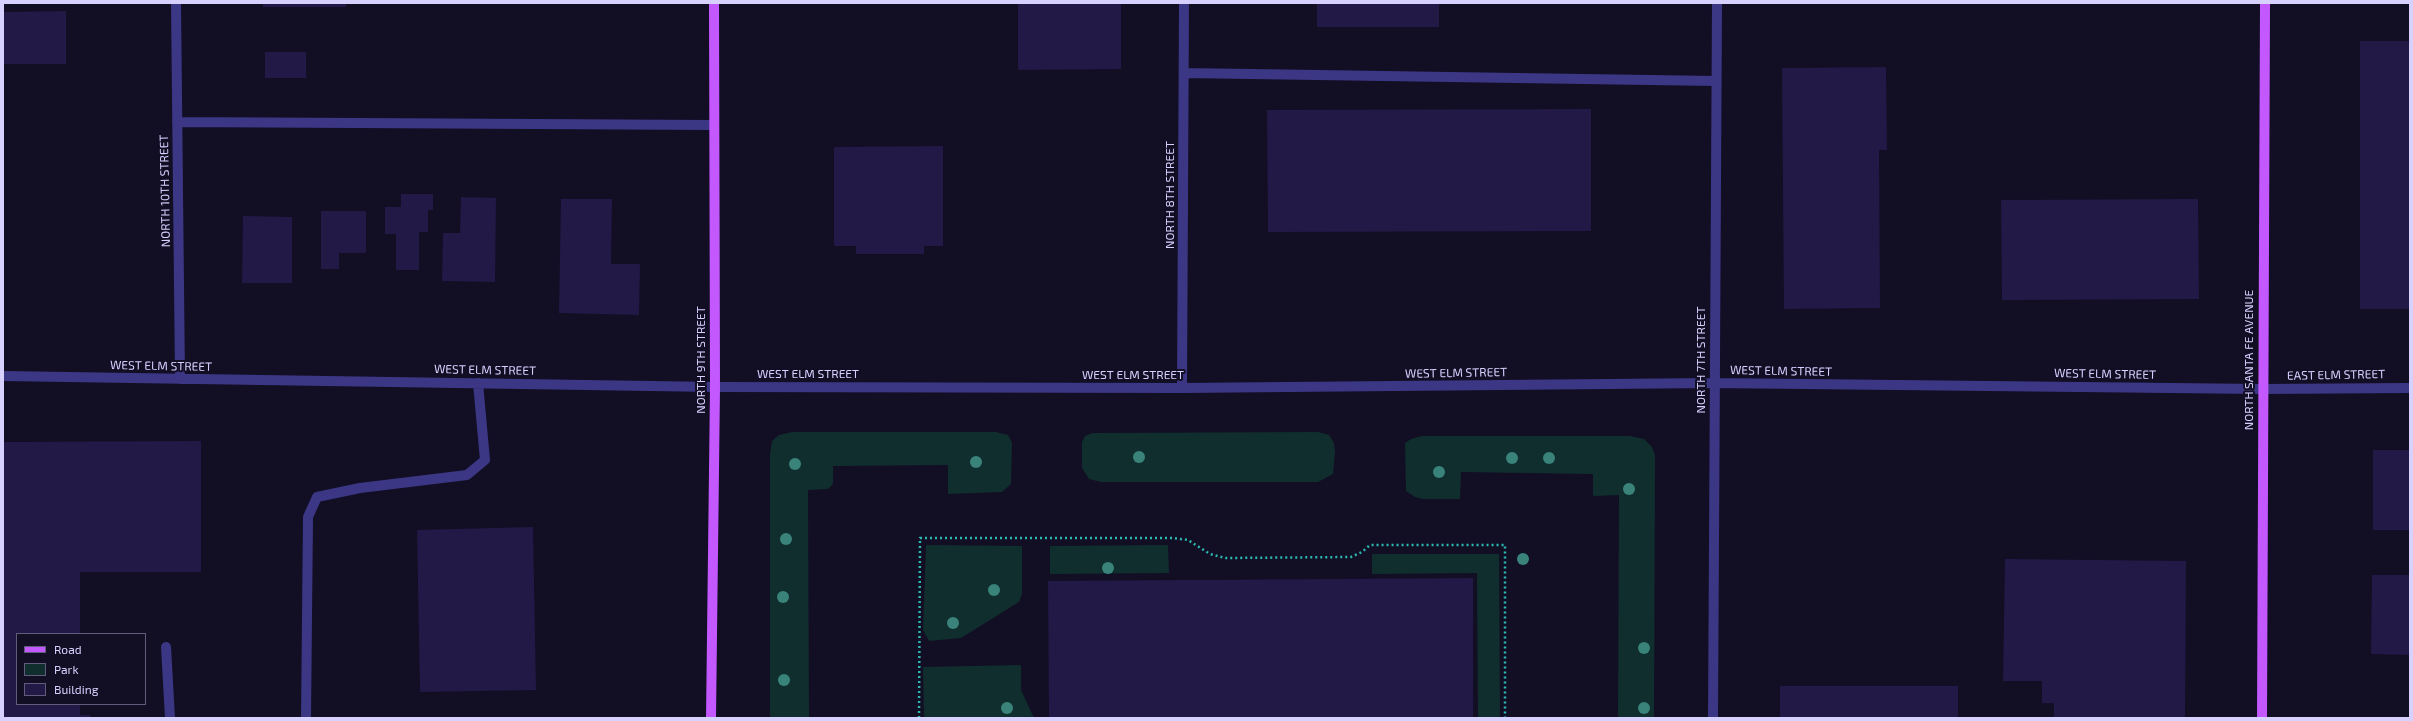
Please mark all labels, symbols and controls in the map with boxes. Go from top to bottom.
street label: NORTH 10TH STREET [157,135,173,247]
street label: NORTH 8TH STREET [1163,141,1177,249]
street label: NORTH SANTA FE AVENUE [2242,290,2256,430]
street label: NORTH 9TH STREET [694,306,708,414]
street label: NORTH 7TH STREET [1694,307,1708,413]
street label: WEST ELM STREET [110,358,212,374]
street label: WEST ELM STREET [434,362,536,378]
street label: WEST ELM STREET [1730,363,1832,379]
street label: WEST ELM STREET [1405,365,1507,381]
street label: WEST ELM STREET [2054,366,2156,382]
street label: WEST ELM STREET [757,367,859,381]
street label: EAST ELM STREET [2287,367,2385,383]
street label: WEST ELM STREET [1082,368,1184,382]
legend [16,633,146,705]
text: Road [54,642,82,656]
text: Park [54,662,79,676]
text: Building [54,682,98,696]

